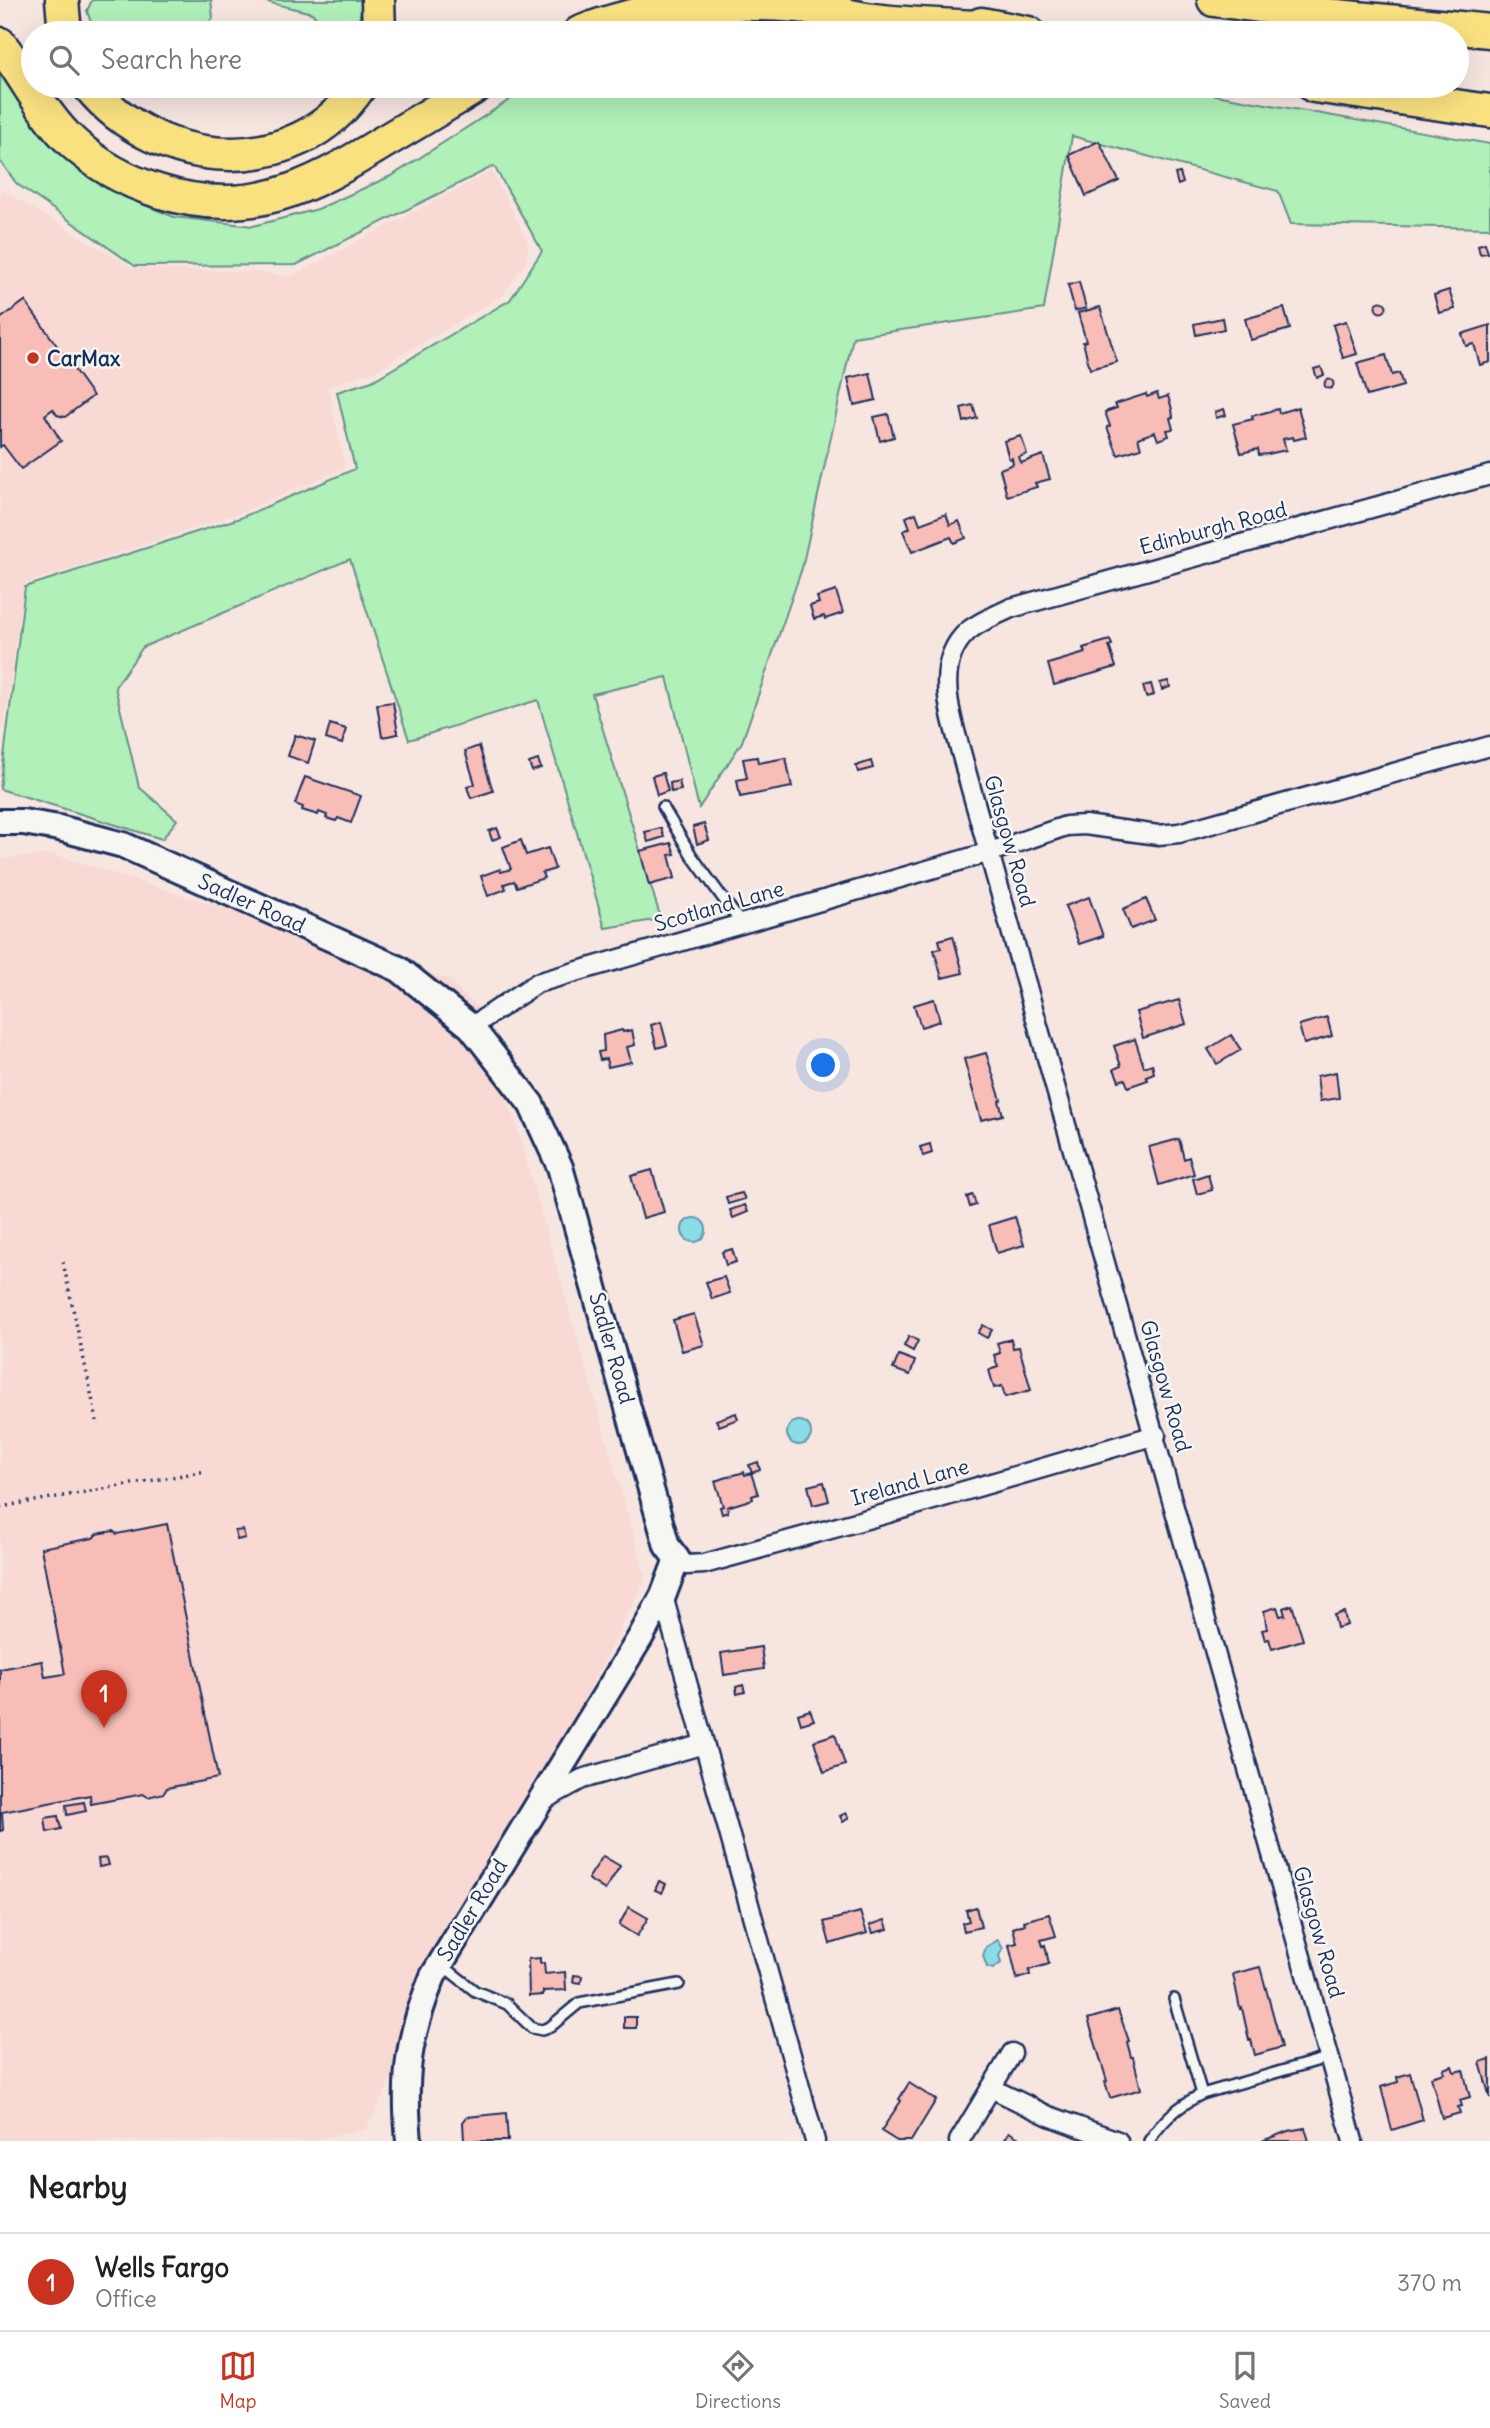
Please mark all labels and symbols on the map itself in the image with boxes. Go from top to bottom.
place label: CarMax [47,345,121,372]
marker: CarMax [25,350,41,366]
street label: Edinburgh Road [1136,495,1290,561]
street label: Glasgow Road [978,772,1042,910]
street label: Sadler Road [194,867,310,939]
street label: Scotland Lane [651,875,787,937]
your location [806,1048,840,1082]
street label: Sadler Road [583,1289,641,1407]
street label: Glasgow Road [1134,1317,1198,1455]
street label: Ireland Lane [848,1452,972,1512]
pin: 1 [81,1670,127,1728]
street label: Sadler Road [431,1854,513,1966]
street label: Glasgow Road [1287,1863,1351,2001]

